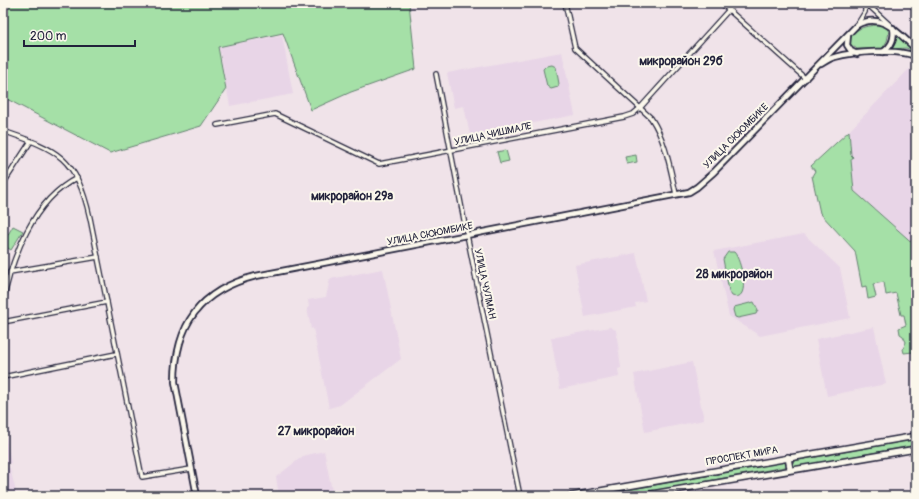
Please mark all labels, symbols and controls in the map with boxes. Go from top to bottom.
scale bar [24,22,135,48]
text: 200 m [30,29,67,44]
district label: микрорайон 29б [639,54,723,69]
street label: УЛИЦА СЮЮМБИКЕ [701,101,771,171]
street label: УЛИЦА ЧИШМАЛЕ [453,120,533,148]
district label: микрорайон 29а [311,189,393,204]
street label: УЛИЦА СЮЮМБИКЕ [386,220,474,248]
street label: УЛИЦА ЧУЛМАН [472,248,498,320]
district label: 28 микрорайон [696,267,772,282]
district label: 27 микрорайон [278,424,354,439]
street label: ПРОСПЕКТ МИРА [705,444,779,468]

